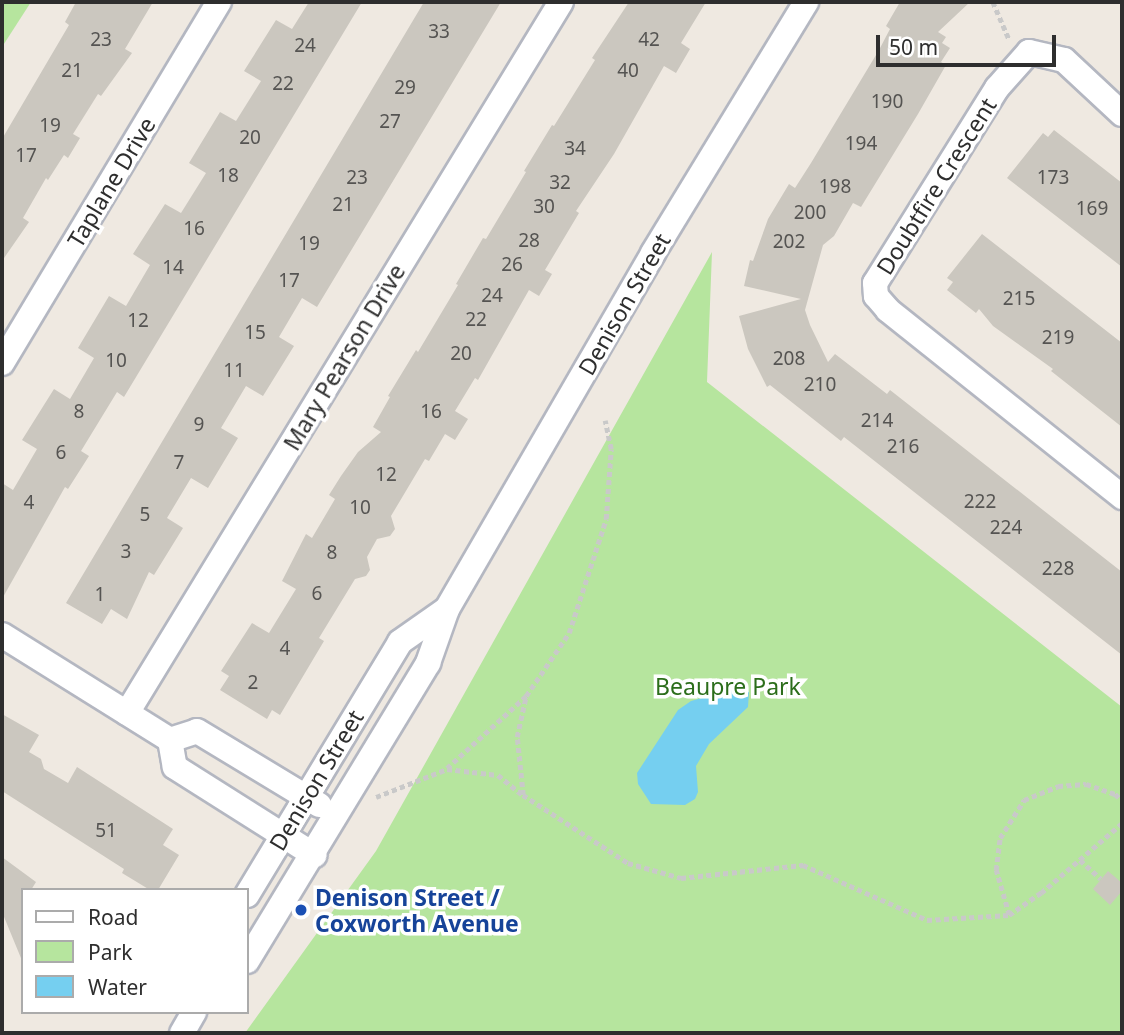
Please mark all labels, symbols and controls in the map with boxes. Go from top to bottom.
house number: 33 [428,21,450,43]
scale bar [879,21,1059,65]
house number: 23 [90,29,112,51]
house number: 42 [638,29,660,51]
text: 50 m [889,33,938,61]
house number: 24 [294,35,316,57]
house number: 21 [61,60,83,82]
house number: 40 [617,60,639,82]
house number: 22 [272,73,294,95]
house number: 29 [394,77,416,99]
house number: 190 [871,91,903,113]
street label: Doubtfire Crescent [870,92,1002,280]
house number: 27 [379,111,401,133]
street label: Taplane Drive [61,112,161,252]
house number: 19 [39,115,61,137]
house number: 20 [239,127,261,149]
house number: 194 [845,133,877,155]
house number: 34 [564,138,586,160]
house number: 17 [15,145,37,167]
house number: 18 [217,165,239,187]
house number: 23 [346,167,368,189]
house number: 173 [1037,167,1069,189]
house number: 32 [549,172,571,194]
house number: 198 [819,176,851,198]
house number: 21 [332,194,354,216]
house number: 30 [533,196,555,218]
house number: 169 [1076,198,1108,220]
house number: 200 [794,202,826,224]
house number: 16 [183,218,205,240]
street label: Denison Street [572,228,676,380]
house number: 28 [518,230,540,252]
house number: 202 [773,231,805,253]
house number: 19 [298,233,320,255]
house number: 26 [501,254,523,276]
house number: 14 [162,257,184,279]
street label: Mary Pearson Drive [278,259,410,455]
house number: 17 [278,270,300,292]
house number: 24 [481,285,503,307]
house number: 215 [1003,288,1035,310]
house number: 22 [465,309,487,331]
house number: 12 [127,310,149,332]
house number: 15 [244,322,266,344]
house number: 219 [1042,327,1074,349]
house number: 20 [450,343,472,365]
house number: 208 [773,348,805,370]
house number: 10 [105,350,127,372]
house number: 11 [223,360,245,382]
house number: 210 [804,374,836,396]
house number: 8 [74,401,84,423]
house number: 16 [420,401,442,423]
house number: 214 [861,410,893,432]
house number: 9 [194,414,204,436]
house number: 216 [887,436,919,458]
house number: 6 [56,442,66,464]
house number: 7 [174,452,184,474]
house number: 12 [375,464,397,486]
house number: 222 [964,491,996,513]
house number: 4 [24,492,34,514]
house number: 10 [349,497,371,519]
house number: 5 [140,504,150,526]
house number: 224 [990,517,1022,539]
house number: 3 [121,541,131,563]
house number: 8 [327,542,337,564]
house number: 228 [1042,558,1074,580]
house number: 6 [312,583,322,605]
house number: 1 [95,584,105,606]
house number: 4 [280,638,290,660]
house number: 2 [248,672,258,694]
park label: Beaupre Park [655,672,801,700]
street label: Denison Street [263,705,369,855]
house number: 51 [95,820,117,842]
place label: Denison Street / Coxworth Avenue [315,883,519,937]
legend [21,888,248,1014]
marker: Denison Street / Coxworth Avenue [293,902,309,918]
text: Road [88,903,138,931]
text: Park [88,938,132,966]
text: Water [88,973,147,1001]

